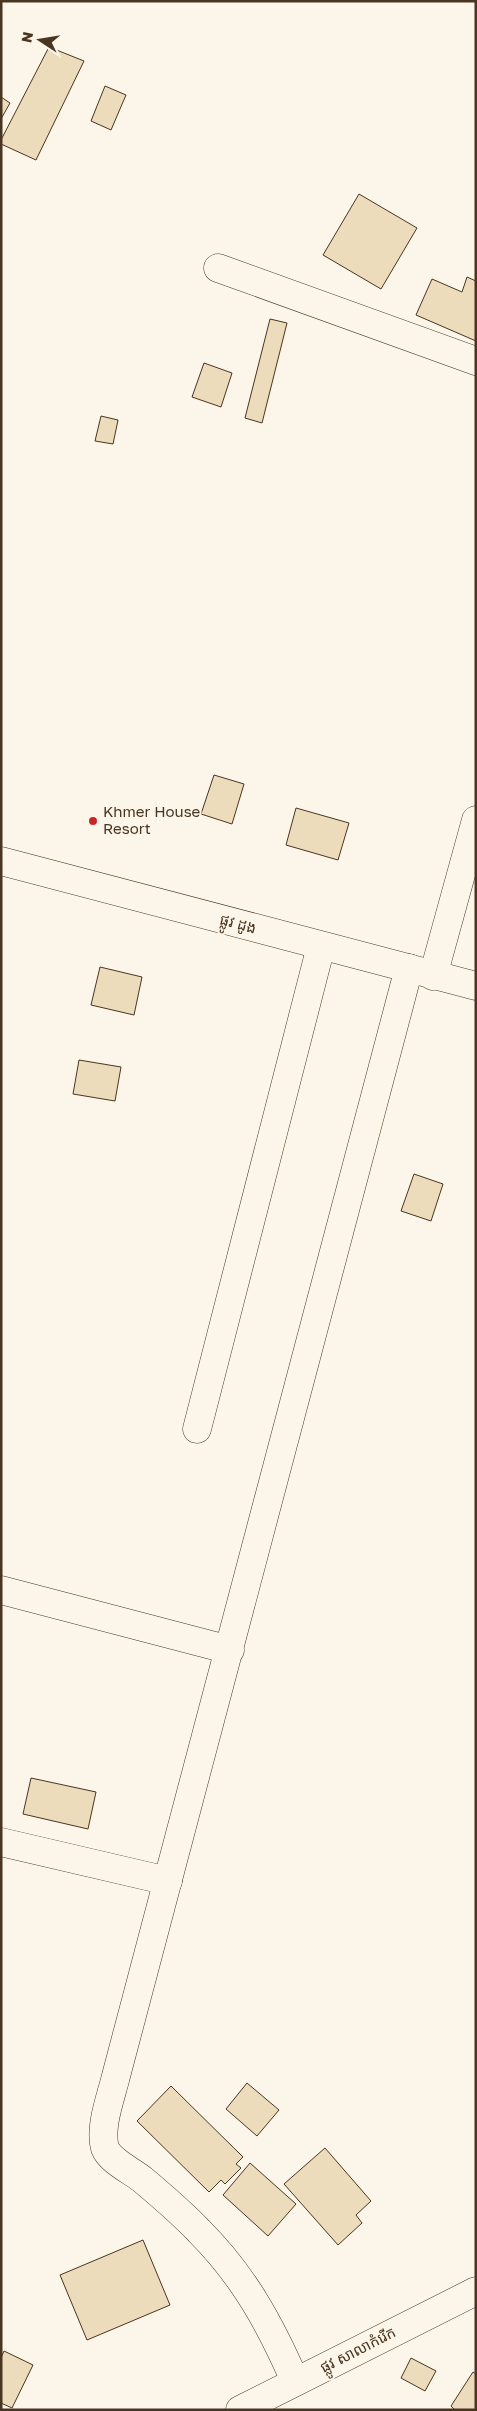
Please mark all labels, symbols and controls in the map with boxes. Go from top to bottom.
north arrow [15,15,65,65]
text: N [17,30,36,44]
place label: Khmer House Resort [103,802,201,837]
marker: Khmer House Resort [87,815,99,827]
street label: ផ្លូវ ដូង [217,910,259,942]
street label: ផ្លូវ សាលាកំរើក [317,2322,401,2381]

